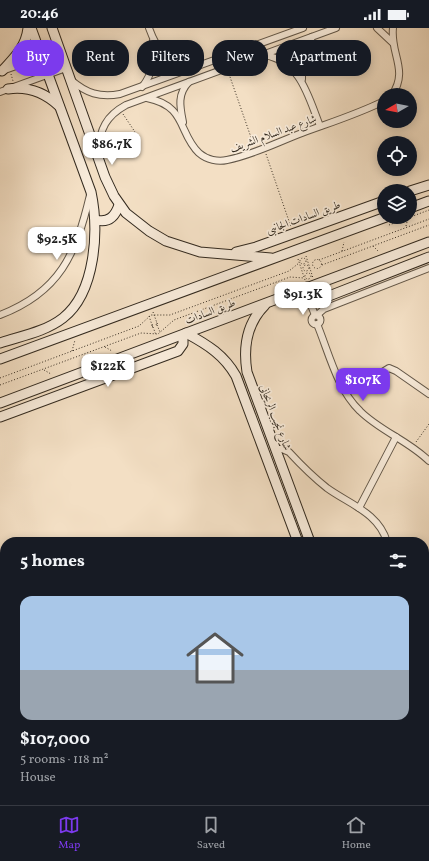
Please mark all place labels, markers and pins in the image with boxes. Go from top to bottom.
pin: $86.7K [79,132,145,166]
pin: $92.5K [24,227,90,261]
pin: $91.3K [270,282,336,316]
pin: $122K [80,354,136,388]
pin: $107K [335,368,391,402]

